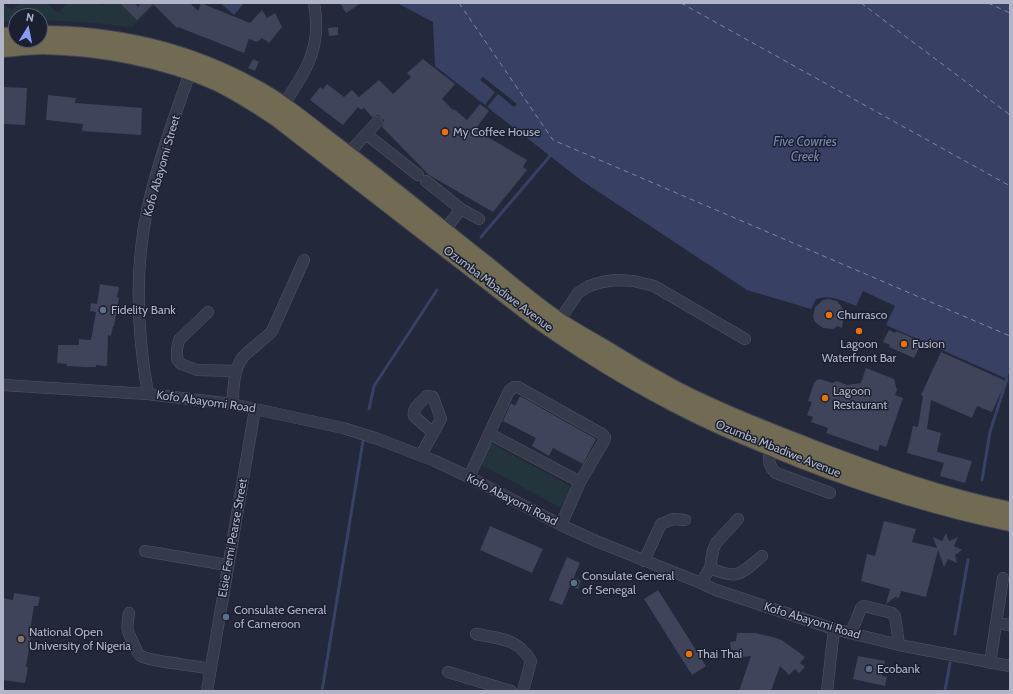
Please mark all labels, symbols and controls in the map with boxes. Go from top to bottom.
north arrow [8,8,48,48]
text: N [25,10,35,25]
street label: Kofo Abayomi Street [141,114,183,218]
place label: My Coffee House [453,125,540,139]
marker: My Coffee House [440,127,450,137]
water label: Five Cowries Creek [773,134,837,165]
street label: Ozumba Mbadiwe Avenue [440,243,556,335]
place label: Fidelity Bank [111,303,176,317]
marker: Fidelity Bank [98,305,108,315]
place label: Churrasco [837,308,887,322]
marker: Churrasco [824,310,834,320]
marker: Lagoon Waterfront Bar [854,326,864,336]
place label: Lagoon Waterfront Bar [822,337,896,365]
place label: Fusion [912,337,945,351]
marker: Fusion [899,339,909,349]
place label: Lagoon Restaurant [833,384,887,412]
street label: Kofo Abayomi Road [155,388,257,416]
marker: Lagoon Restaurant [820,393,830,403]
street label: Ozumba Mbadiwe Avenue [713,417,843,481]
street label: Kofo Abayomi Road [464,471,560,529]
street label: Elsie Femi Pearse Street [215,477,251,599]
place label: Consulate General of Senegal [582,569,674,597]
marker: Consulate General of Senegal [569,578,579,588]
street label: Kofo Abayomi Road [762,599,862,643]
place label: Consulate General of Cameroon [234,603,326,631]
marker: Consulate General of Cameroon [221,612,231,622]
place label: National Open University of Nigeria [29,625,131,653]
marker: National Open University of Nigeria [16,634,26,644]
place label: Thai Thai [697,647,742,661]
marker: Thai Thai [684,649,694,659]
place label: Ecobank [877,662,920,676]
marker: Ecobank [864,664,874,674]

